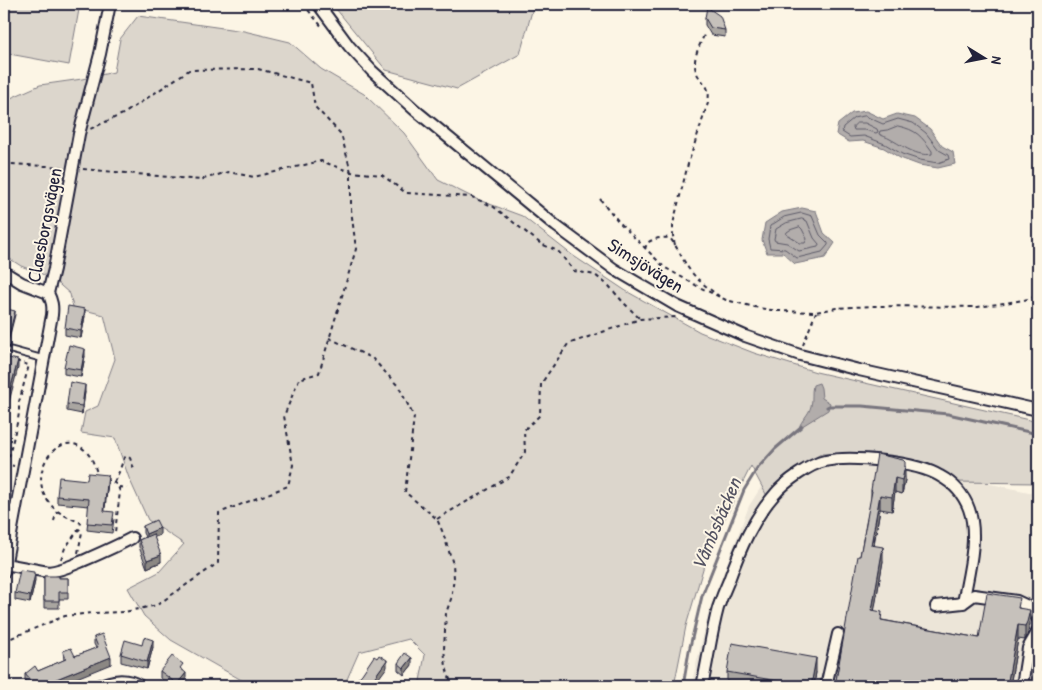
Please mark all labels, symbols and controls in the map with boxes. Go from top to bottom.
north arrow [960,32,1010,82]
text: N [987,55,1007,66]
street label: Claesborgsvägen [20,166,68,284]
street label: Simsjövägen [603,231,689,299]
water label: Våmbsbäcken [684,472,748,574]

